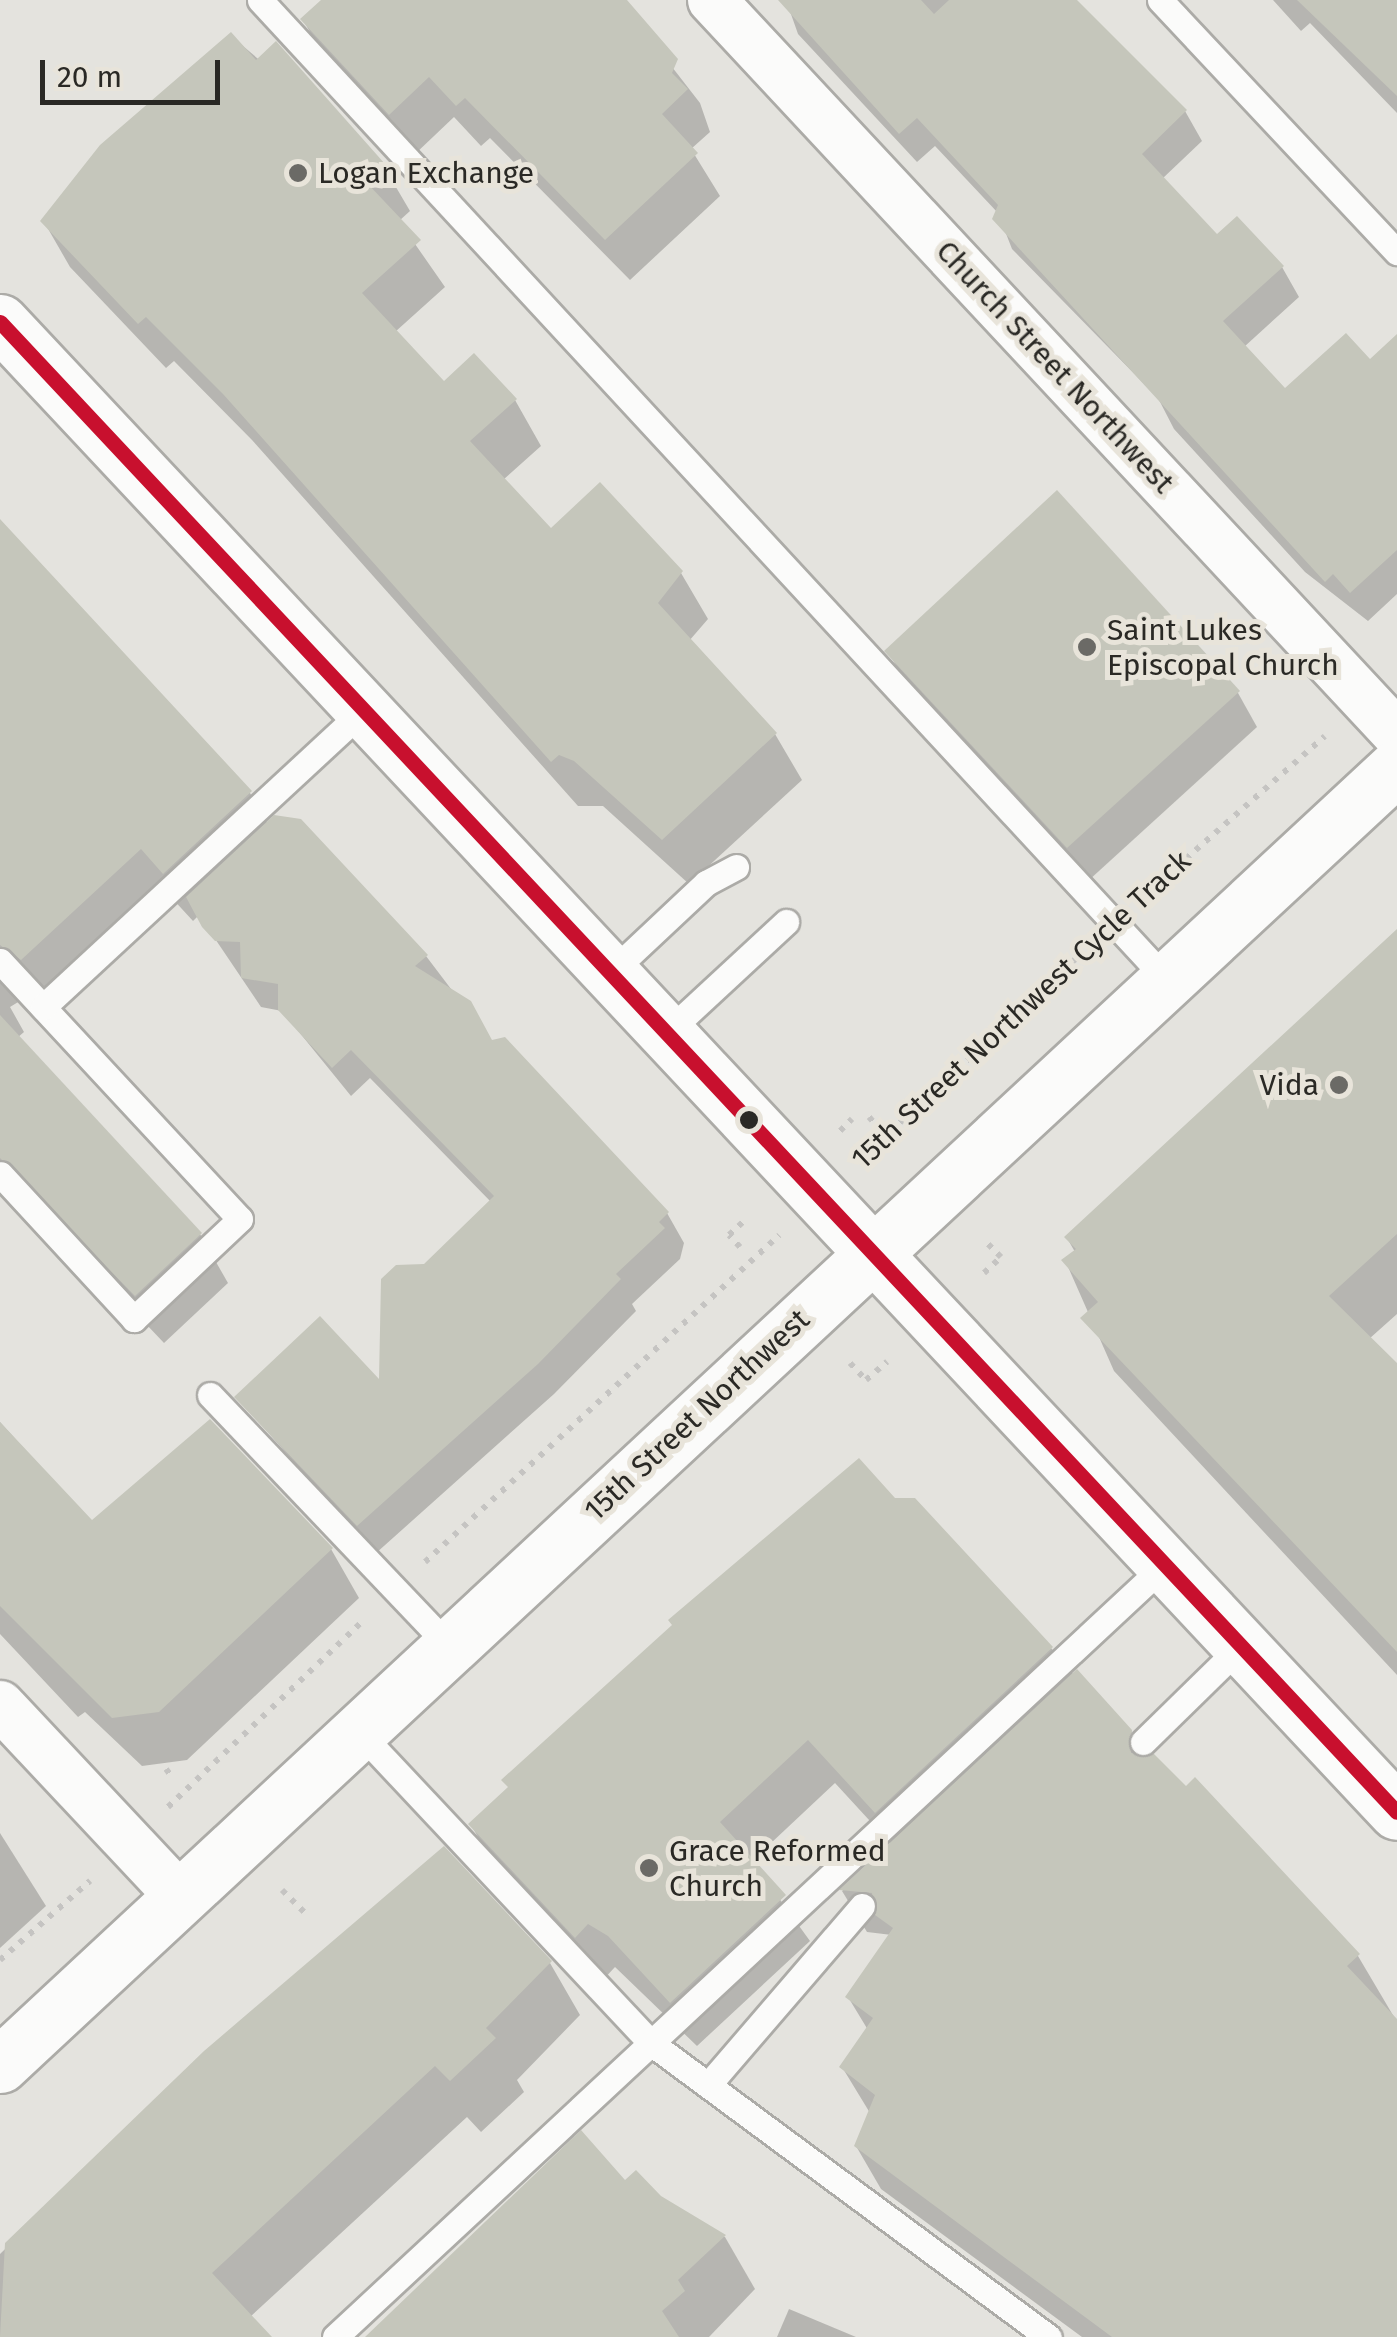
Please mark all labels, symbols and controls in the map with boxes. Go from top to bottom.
scale bar [45,40,225,102]
text: 20 m [57,59,122,95]
place label: Logan Exchange [318,155,534,191]
marker: Logan Exchange [287,162,309,184]
street label: Church Street Northwest [929,233,1181,501]
place label: Saint Lukes Episcopal Church [1107,612,1339,682]
marker: Saint Lukes Episcopal Church [1076,636,1098,658]
street label: 15th Street Northwest Cycle Track [844,843,1198,1177]
place label: Vida [1260,1067,1319,1103]
marker: Vida [1328,1074,1350,1096]
unlabelled marker [739,1110,759,1130]
street label: 15th Street Northwest [577,1302,817,1528]
place label: Grace Reformed Church [669,1833,886,1904]
marker: Grace Reformed Church [638,1857,660,1879]

